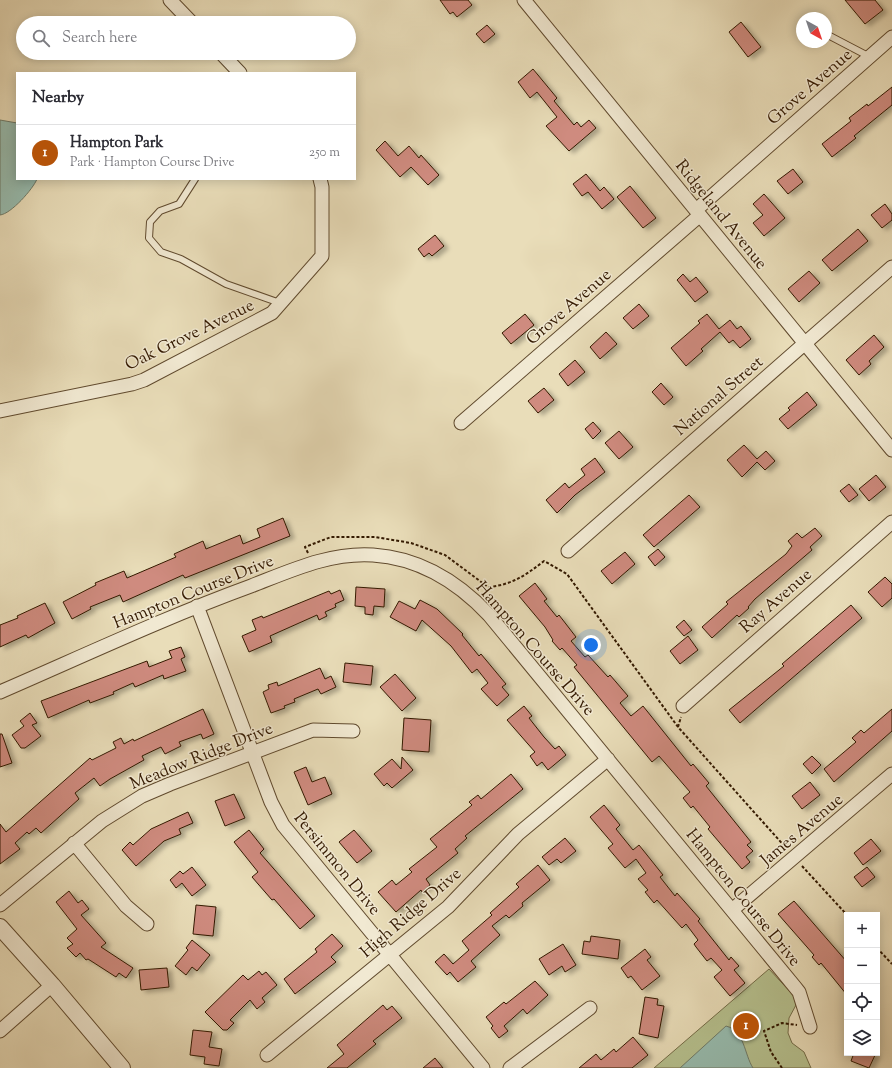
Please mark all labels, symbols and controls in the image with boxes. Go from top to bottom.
north arrow [796,12,832,48]
search box [16,16,356,60]
icon: search [30,27,52,49]
text: Search here [62,28,137,49]
street label: Grove Avenue [763,44,858,131]
text: Nearby [32,86,84,110]
text: Hampton Park [70,133,163,154]
text: 1 [43,144,47,162]
text: 250 m [309,144,340,162]
text: Park · Hampton Course Drive [70,154,235,172]
street label: Ridgeland Avenue [669,155,772,275]
street label: Grove Avenue [522,264,617,351]
street label: Oak Grove Avenue [121,294,259,378]
street label: National Street [669,351,769,442]
street label: Hampton Course Drive [110,550,278,636]
street label: Ray Avenue [735,563,818,640]
street label: Hampton Course Drive [469,577,600,722]
your location [581,635,601,655]
street label: Meadow Ridge Drive [127,717,277,797]
street label: James Avenue [755,789,849,873]
street label: Persimmon Drive [287,808,386,921]
street label: Hampton Course Drive [679,824,806,972]
street label: High Ridge Drive [355,863,467,964]
map controls [844,912,880,1056]
button: + [844,912,880,948]
button: − [844,948,880,984]
button: locate [844,984,880,1020]
pin: 1 [733,1011,759,1041]
button: layers [844,1020,880,1056]

